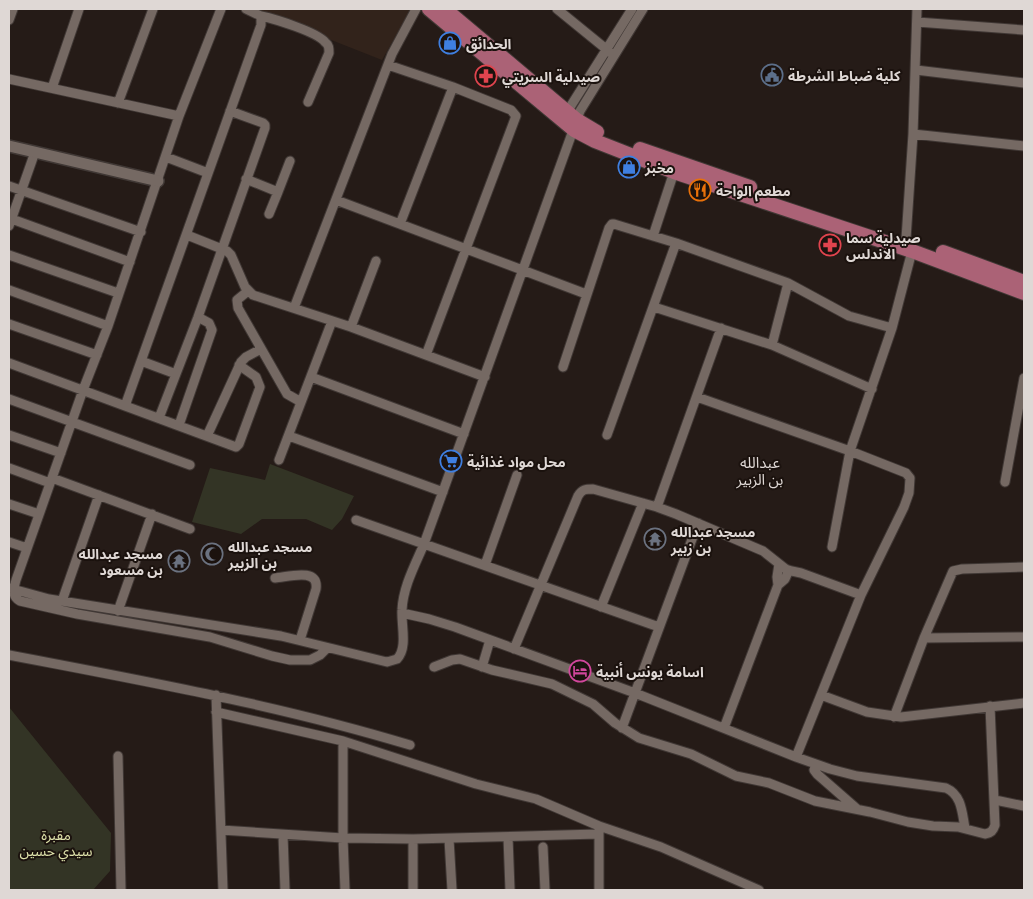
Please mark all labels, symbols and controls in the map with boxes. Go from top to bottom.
shop icon: الحدائق [438,31,462,55]
place label: الحدائق [466,33,512,54]
public building icon: كلية ضباط الشرطة [760,63,784,87]
pharmacy icon: صيدلية السريتي [474,64,498,88]
place label: كلية ضباط الشرطة [788,65,901,86]
place label: صيدلية السريتي [502,66,601,88]
shop icon: مخبز [617,155,641,179]
place label: مخبز [644,157,674,178]
restaurant icon: مطعم الواحة [688,178,712,202]
place label: مطعم الواحة [716,180,791,202]
place label: صيدلية سما الاندلس [846,227,921,264]
pharmacy icon: صيدلية سما الاندلس [818,233,842,257]
supermarket icon: محل مواد غذائية [439,449,463,473]
place label: محل مواد غذائية [467,451,566,472]
district label: عبدالله بن الزبير [736,451,783,491]
place label: مسجد عبدالله بن زبير [670,521,755,558]
temple icon: مسجد عبدالله بن زبير [643,527,667,551]
place label: مسجد عبدالله بن الزبير [227,536,312,573]
mosque icon: مسجد عبدالله بن الزبير [200,542,224,566]
place label: مسجد عبدالله بن مسعود [79,543,163,580]
temple icon: مسجد عبدالله بن مسعود [167,549,191,573]
hotel icon: اسامة يونس أنبية [568,659,592,683]
place label: اسامة يونس أنبية [596,661,704,682]
park label: مقبرة سيدي حسين [20,824,92,862]

